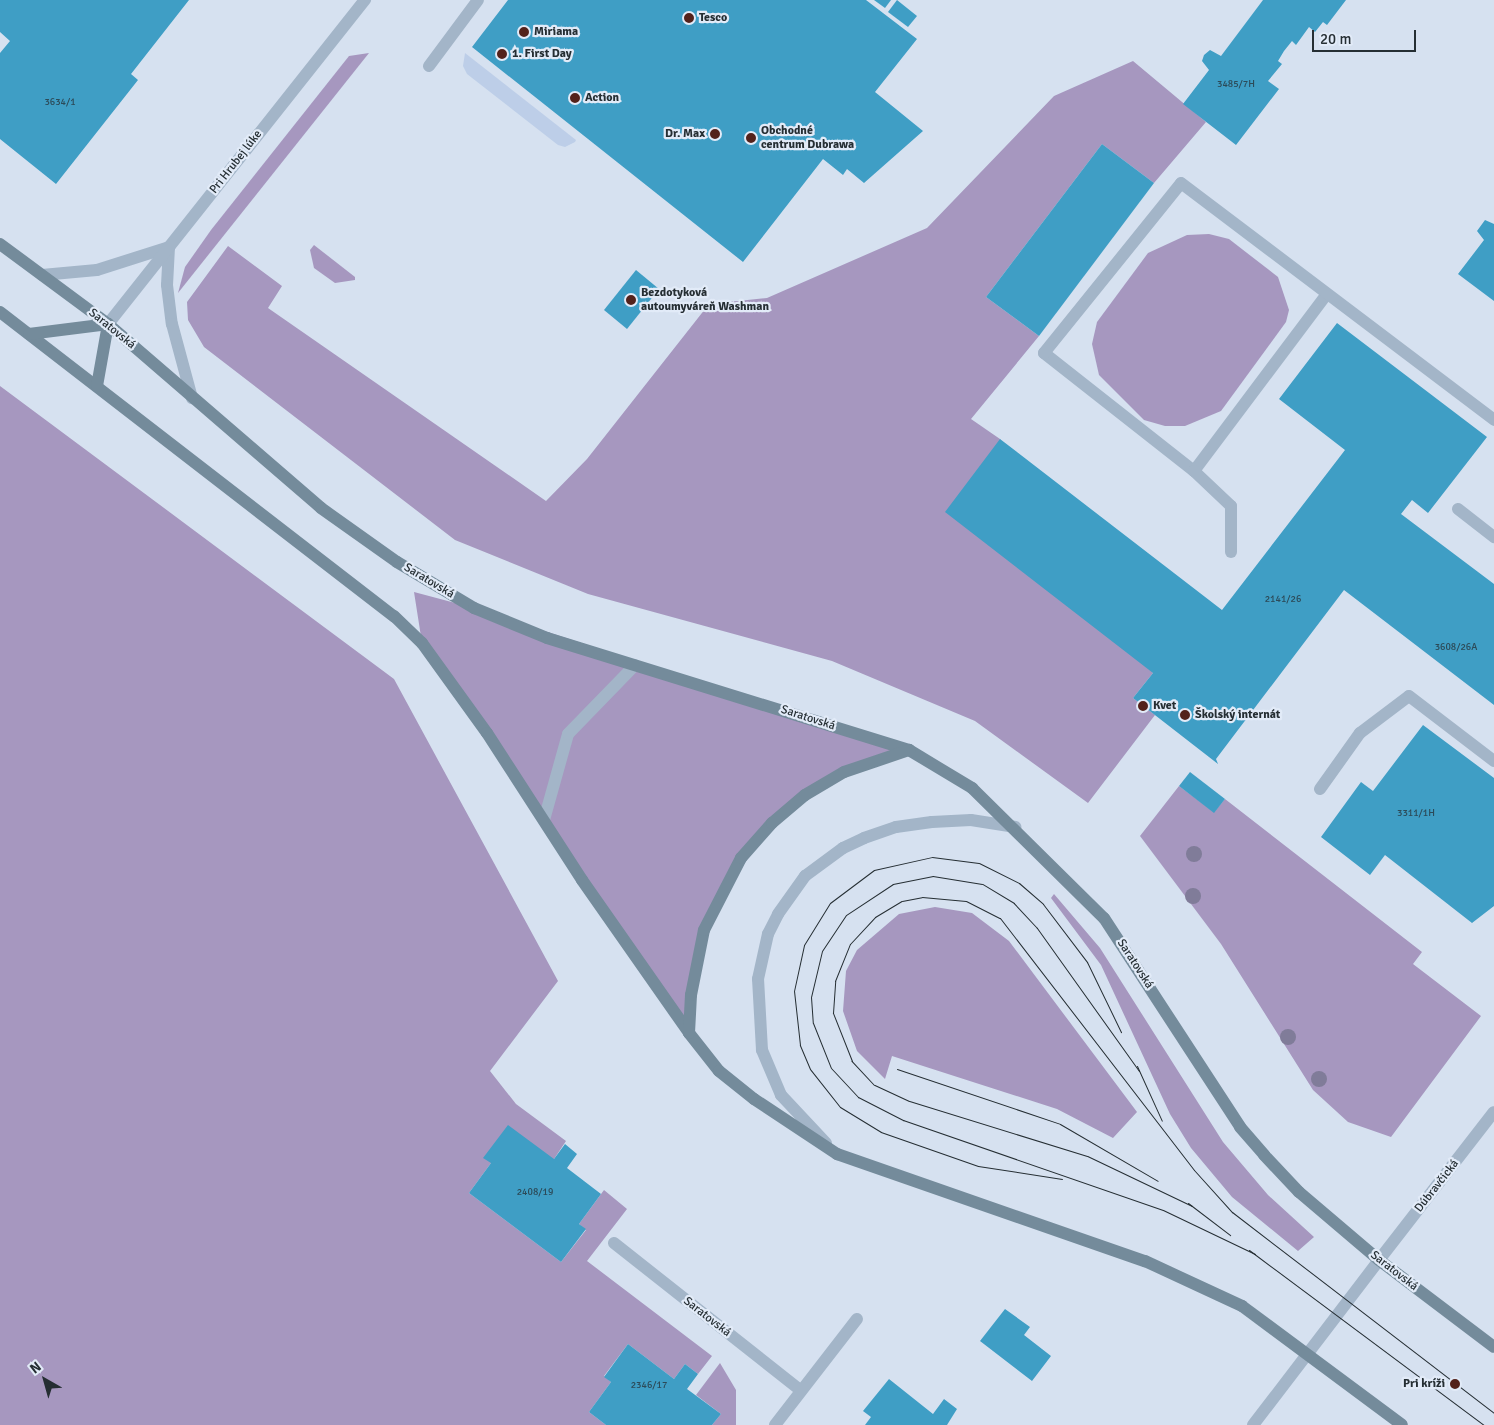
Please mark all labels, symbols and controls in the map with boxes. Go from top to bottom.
place label: Tesco [699,11,727,25]
marker: Tesco [683,12,695,24]
scale bar [1314,20,1418,52]
place label: Miriama [534,25,578,39]
marker: Miriama [518,26,530,38]
text: 20 m [1320,30,1351,48]
place label: 1. First Day [512,47,572,61]
marker: 1. First Day [496,48,508,60]
house number: 3485/7H [1217,79,1255,91]
place label: Action [585,91,619,105]
marker: Action [569,92,581,104]
house number: 3634/1 [44,97,76,109]
place label: Obchodné centrum Dubrawa [761,124,854,152]
place label: Dr. Max [665,127,705,141]
street label: Pri Hrubej lúke [207,128,265,196]
marker: Dr. Max [709,128,721,140]
marker: Obchodné centrum Dubrawa [745,132,757,144]
place label: Bezdotyková autoumyváreň Washman [641,286,769,314]
marker: Bezdotyková autoumyváreň Washman [625,294,637,306]
street label: Saratovská [86,306,138,352]
street label: Saratovská [401,560,457,602]
house number: 2141/26 [1265,594,1301,606]
house number: 3608/26A [1435,642,1477,654]
place label: Kvet [1153,699,1176,713]
marker: Kvet [1137,700,1149,712]
street label: Saratovská [779,702,837,734]
place label: Školský internát [1195,708,1280,722]
marker: Školský internát [1179,709,1191,721]
house number: 3311/1H [1397,808,1435,820]
street label: Saratovská [1114,937,1156,991]
street label: Dúbravčická [1412,1157,1462,1215]
house number: 2408/19 [517,1187,553,1199]
street label: Saratovská [1367,1248,1421,1294]
street label: Saratovská [680,1294,734,1340]
north arrow [20,1355,70,1405]
text: N [26,1358,45,1377]
place label: Pri kríži [1403,1377,1445,1391]
marker: Pri kríži [1449,1378,1461,1390]
house number: 2346/17 [631,1380,667,1392]

